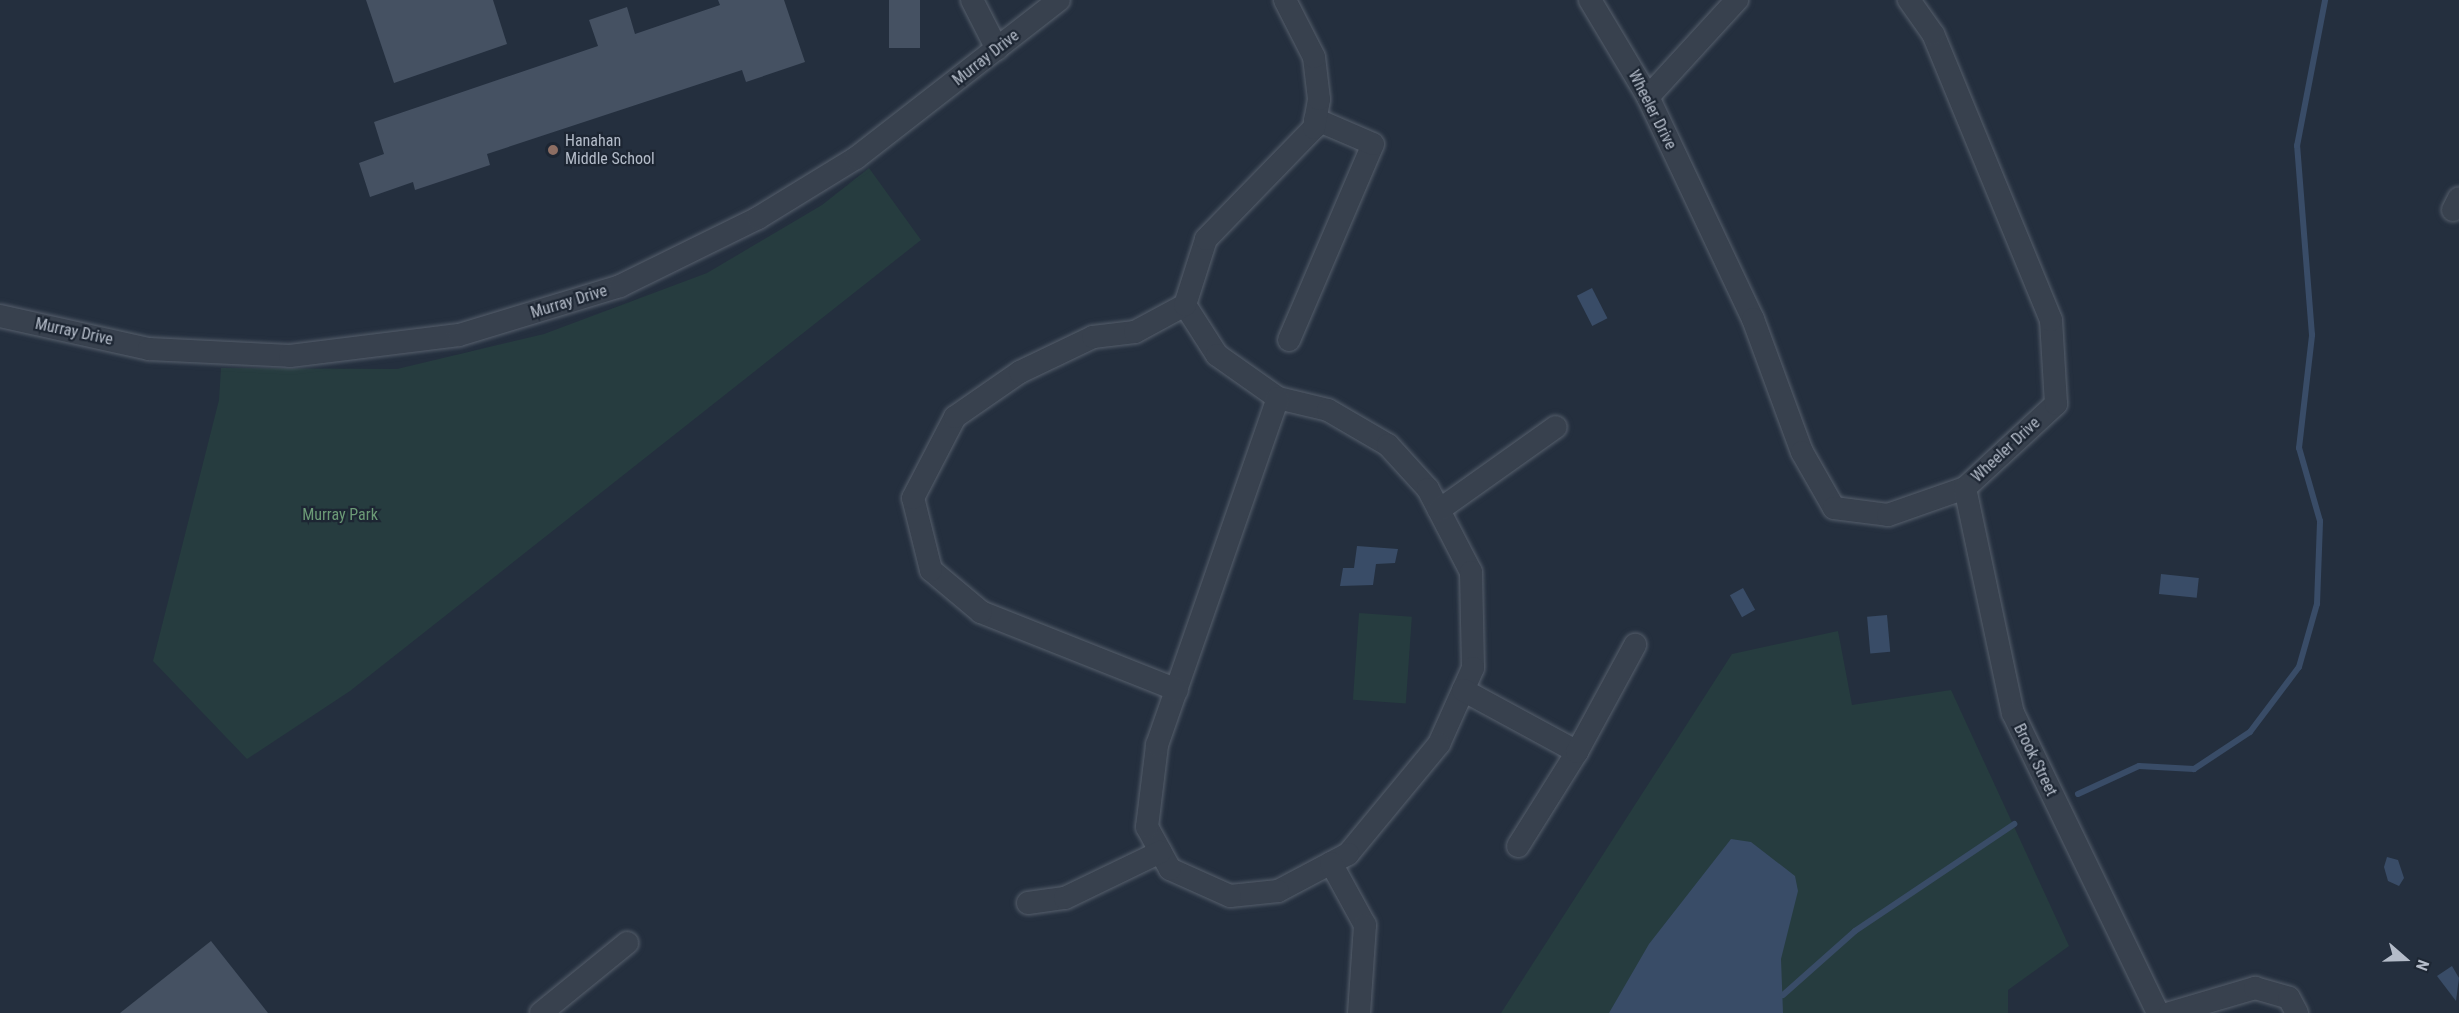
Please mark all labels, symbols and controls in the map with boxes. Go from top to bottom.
street label: Murray Drive [949,26,1023,90]
street label: Wheeler Drive [1624,67,1680,153]
place label: Hanahan Middle School [565,131,655,169]
marker: Hanahan Middle School [546,143,560,157]
street label: Murray Drive [528,281,610,323]
street label: Murray Drive [33,314,115,350]
street label: Wheeler Drive [1968,413,2044,487]
park label: Murray Park [302,505,378,525]
street label: Brook Street [2009,721,2061,799]
north arrow [2375,929,2435,989]
text: N [2412,957,2433,973]

